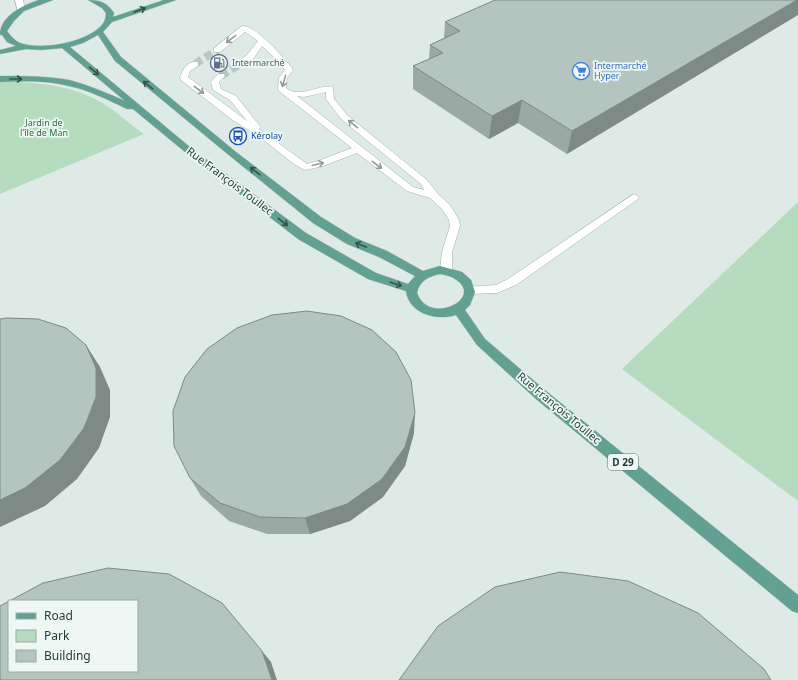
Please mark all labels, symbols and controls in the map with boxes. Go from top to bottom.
one-way arrow [134,5,146,13]
one-way arrow [225,34,236,43]
fuel station icon: Intermarché [209,53,229,73]
place label: Intermarché [232,56,285,69]
place label: Intermarché Hyper [594,59,647,82]
supermarket icon: Intermarché Hyper [571,61,591,81]
one-way arrow [89,66,100,75]
one-way arrow [9,75,22,83]
one-way arrow [280,75,287,88]
one-way arrow [143,80,154,89]
one-way arrow [194,86,205,94]
park label: Jardin de l'île de Man [20,116,68,139]
one-way arrow [347,120,358,129]
bus stop icon: Kérolay [228,126,248,146]
place label: Kérolay [251,129,283,142]
street label: Rue François Toullec [184,143,277,218]
one-way arrow [311,160,324,167]
one-way arrow [372,160,383,169]
one-way arrow [250,167,261,176]
one-way arrow [278,217,289,226]
one-way arrow [356,241,368,249]
one-way arrow [390,281,403,288]
street label: Rue François Toullec [514,368,604,447]
road number: D 29 [608,454,638,470]
legend [8,600,138,672]
text: Road [44,607,73,624]
text: Park [44,627,70,644]
text: Building [44,647,91,664]

